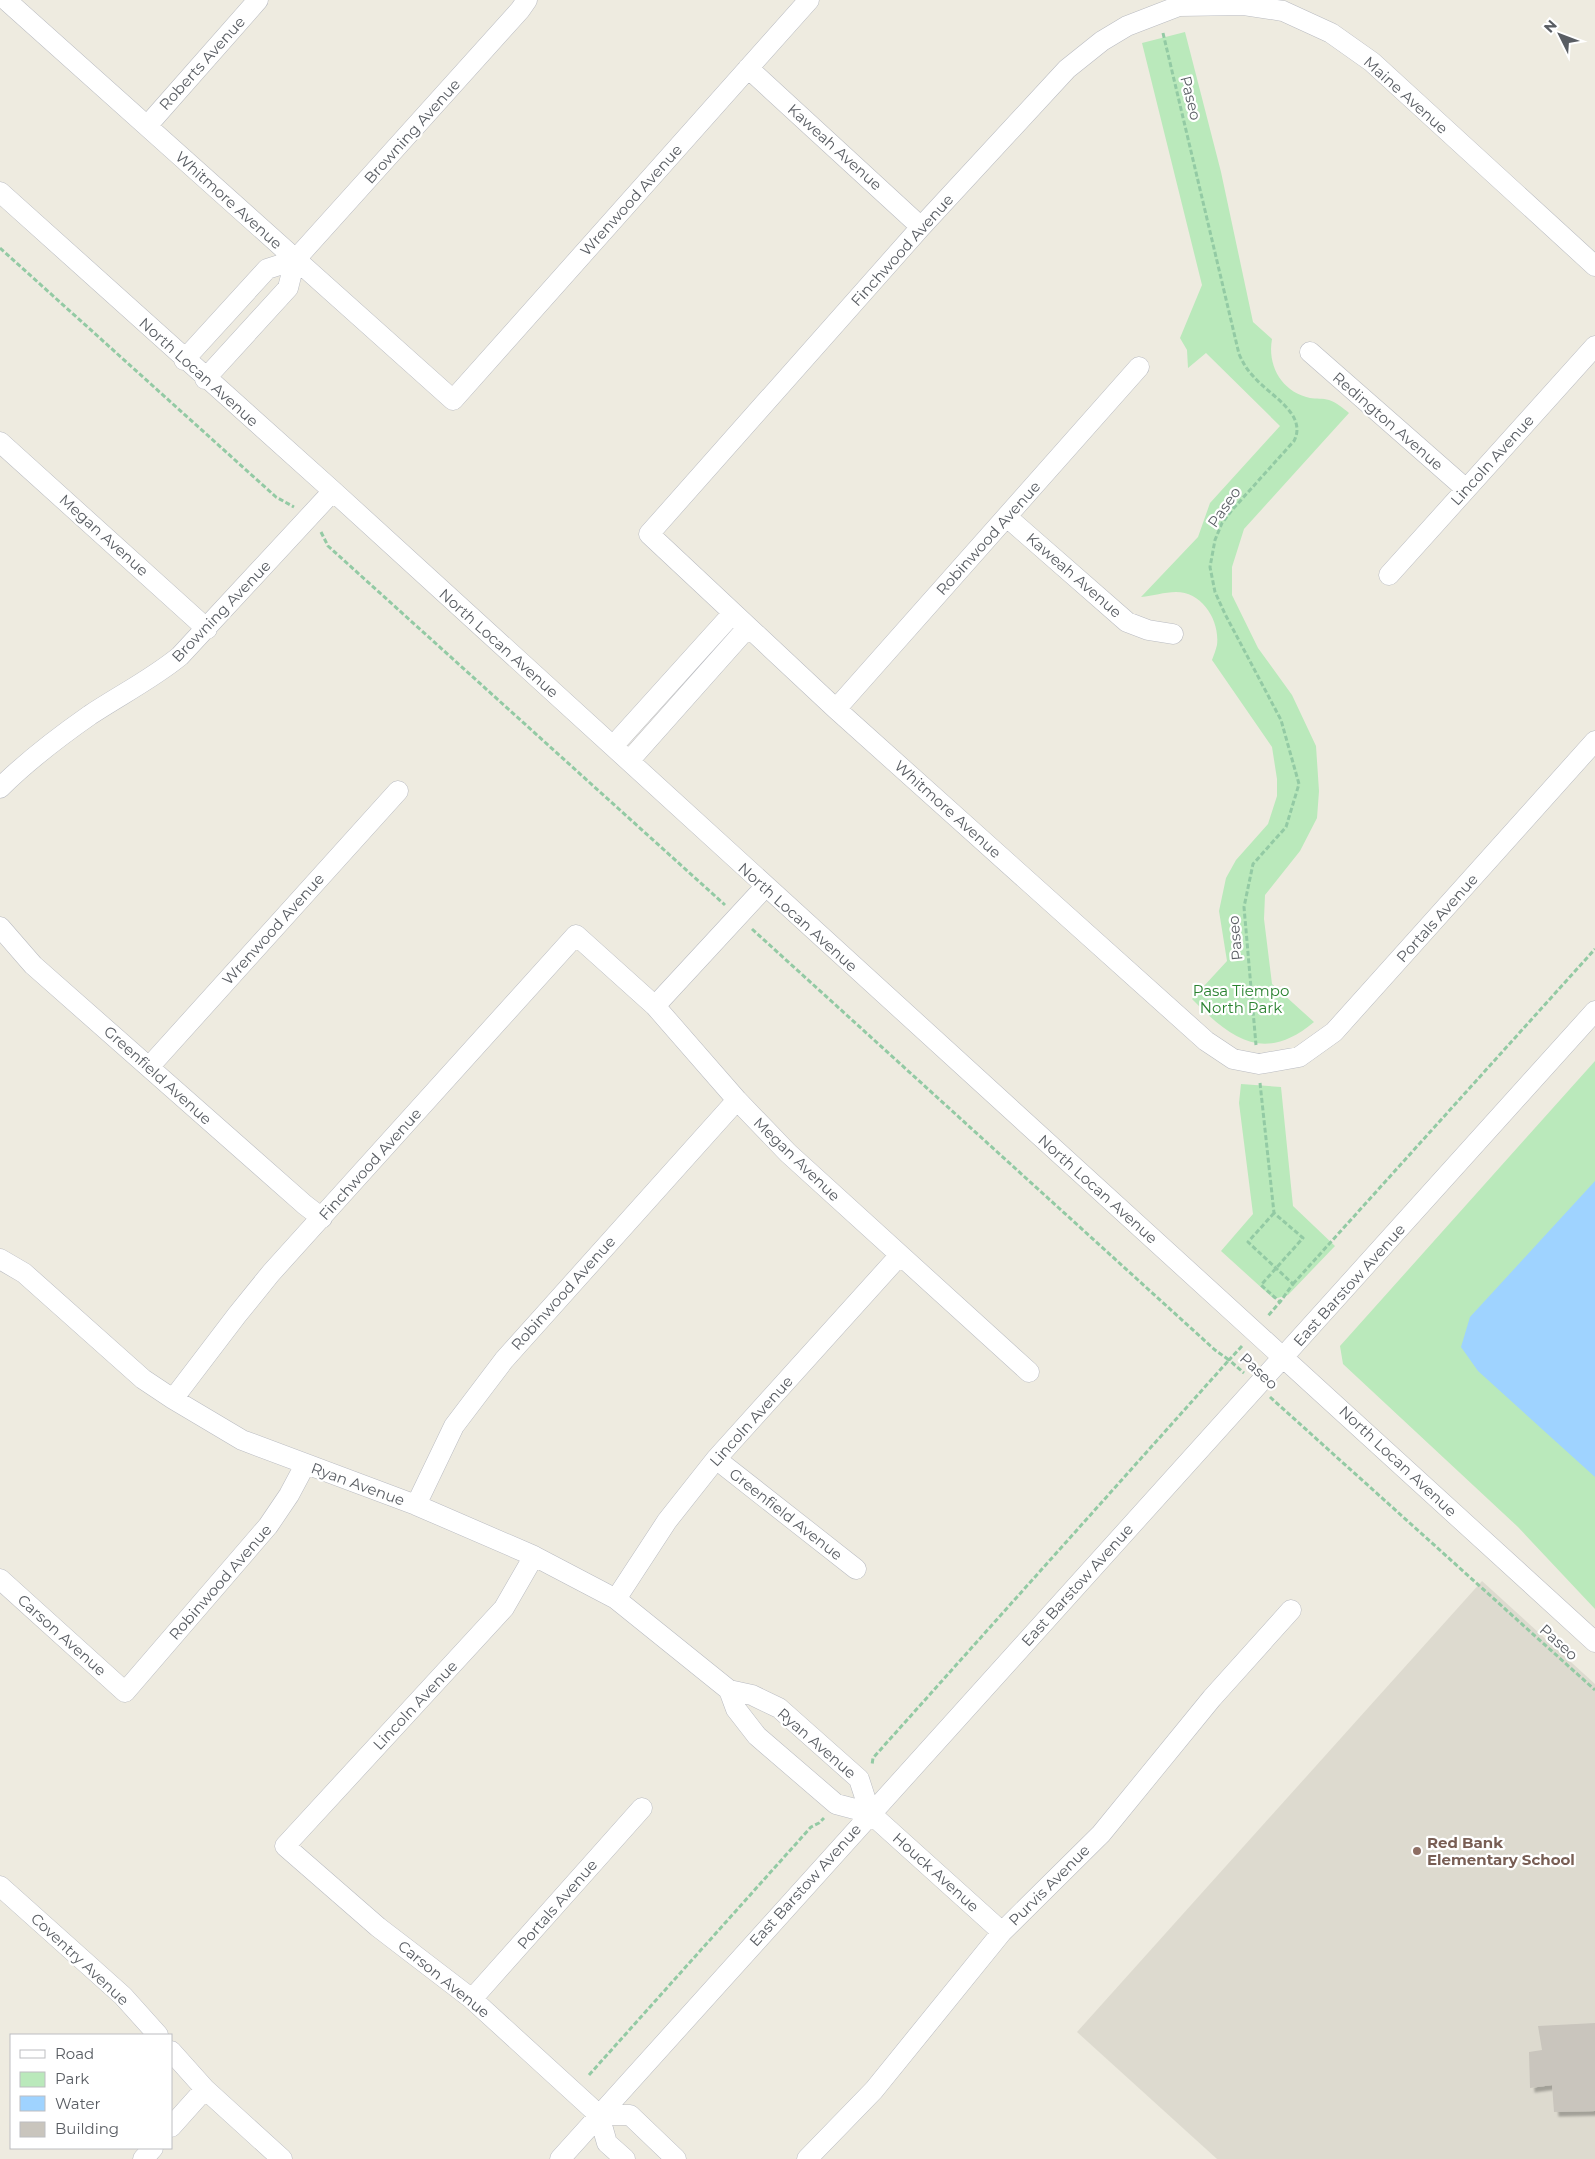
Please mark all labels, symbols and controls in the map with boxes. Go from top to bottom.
north arrow [1535,10,1585,60]
street label: Roberts Avenue [155,12,249,114]
text: N [1540,16,1561,37]
street label: Maine Avenue [1360,52,1452,138]
street label: Paseo [1176,74,1206,122]
street label: Browning Avenue [360,75,464,187]
street label: Kaweah Avenue [784,100,886,194]
street label: Wrenwood Avenue [576,140,686,260]
street label: Whitmore Avenue [172,147,286,253]
street label: Finchwood Avenue [847,190,957,310]
street label: North Locan Avenue [135,313,263,431]
street label: Redington Avenue [1329,368,1447,474]
street label: Lincoln Avenue [1446,411,1538,509]
street label: Robinwood Avenue [932,477,1044,599]
street label: Paseo [1203,483,1245,531]
street label: Megan Avenue [56,490,152,580]
street label: Kaweah Avenue [1022,528,1126,622]
street label: Browning Avenue [167,556,275,666]
street label: North Locan Avenue [435,584,563,702]
street label: Whitmore Avenue [891,756,1005,862]
street label: North Locan Avenue [734,858,862,976]
street label: Wrenwood Avenue [218,869,328,989]
street label: Portals Avenue [1392,870,1482,966]
street label: Paseo [1224,915,1246,961]
park label: Pasa Tiempo North Park [1193,981,1289,1017]
street label: Greenfield Avenue [100,1022,216,1128]
street label: Finchwood Avenue [315,1104,425,1224]
street label: Megan Avenue [750,1113,844,1205]
street label: North Locan Avenue [1034,1130,1162,1248]
street label: East Barstow Avenue [1289,1220,1409,1350]
street label: Robinwood Avenue [507,1232,619,1354]
street label: Paseo [1236,1349,1282,1393]
street label: Lincoln Avenue [705,1372,797,1470]
street label: North Locan Avenue [1335,1402,1461,1520]
street label: Ryan Avenue [309,1458,407,1510]
street label: Greenfield Avenue [726,1464,846,1564]
street label: Robinwood Avenue [165,1520,275,1644]
street label: East Barstow Avenue [1017,1520,1137,1650]
street label: Carson Avenue [14,1590,110,1680]
street label: Paseo [1536,1620,1582,1664]
street label: Lincoln Avenue [369,1656,461,1754]
street label: Ryan Avenue [774,1704,860,1782]
street label: East Barstow Avenue [745,1820,865,1950]
street label: Houck Avenue [889,1828,983,1916]
place label: Red Bank Elementary School [1427,1833,1575,1869]
street label: Purvis Avenue [1004,1840,1094,1930]
marker: Red Bank Elementary School [1411,1845,1423,1857]
street label: Portals Avenue [513,1855,601,1953]
street label: Coventry Avenue [27,1909,133,2009]
street label: Carson Avenue [394,1936,494,2022]
legend [10,2034,172,2149]
text: Road [55,2044,94,2063]
text: Park [55,2069,89,2088]
text: Water [55,2094,101,2113]
text: Building [55,2119,119,2138]

